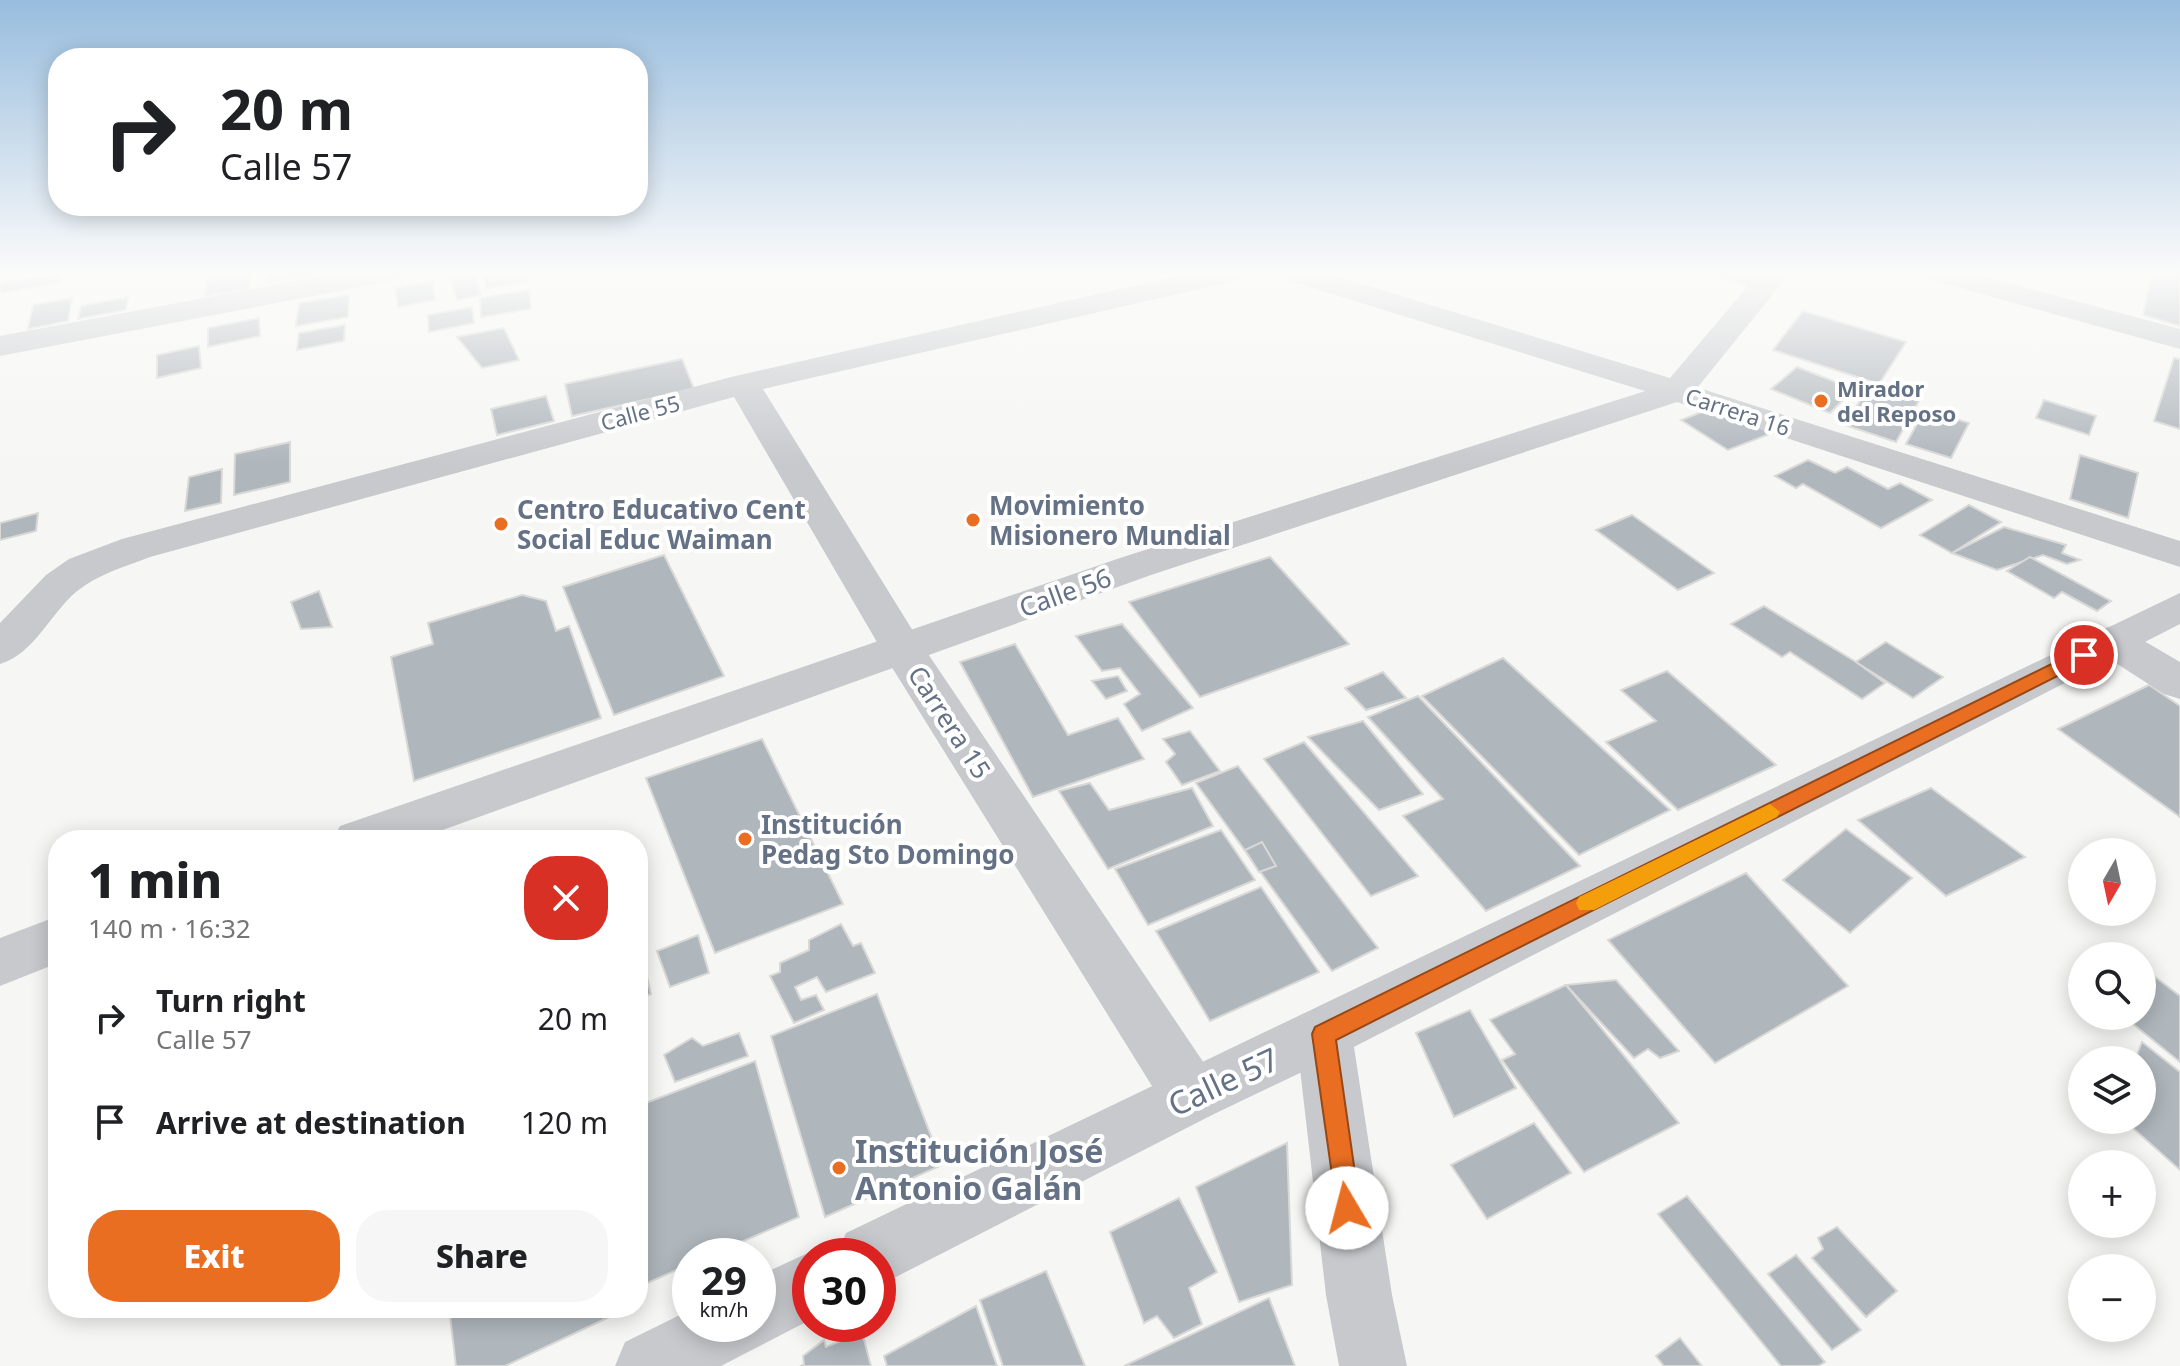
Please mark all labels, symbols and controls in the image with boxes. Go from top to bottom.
text: 20 m [220,70,353,146]
icon: right [88,80,192,184]
text: Calle 57 [220,142,352,191]
place label: Mirador del Reposo [1837,373,1956,428]
street label: Carrera 16 [1682,380,1794,442]
street label: Calle 55 [597,387,683,437]
marker: Mirador del Reposo [1812,392,1830,410]
place label: Movimiento Misionero Mundial [989,487,1231,553]
place label: Centro Educativo Cent Social Educ Waiman [517,491,806,557]
marker: Movimiento Misionero Mundial [964,511,982,529]
marker: Centro Educativo Cent Social Educ Waiman [492,515,510,533]
street label: Calle 56 [1014,559,1116,625]
pin [2050,621,2118,689]
icon: arrive [2062,633,2106,677]
street label: Carrera 15 [900,659,1000,785]
place label: Institución Pedag Sto Domingo [761,806,1014,872]
marker: Institución Pedag Sto Domingo [736,830,754,848]
north arrow [2068,838,2156,926]
map controls [2068,838,2156,1342]
text: 1 min [88,847,222,912]
button: close [524,856,608,940]
text: 140 m · 16:32 [88,910,251,946]
button: search [2068,942,2156,1030]
text: Turn right [156,980,306,1021]
icon: right [88,996,132,1040]
text: 20 m [538,998,608,1039]
text: Calle 57 [156,1021,252,1057]
street label: Calle 57 [1161,1037,1285,1125]
button: layers [2068,1046,2156,1134]
icon: arrive [88,1100,132,1144]
text: Arrive at destination [156,1102,466,1143]
text: 120 m [521,1102,608,1143]
place label: Institución José Antonio Galán [855,1129,1103,1209]
button: + [2068,1150,2156,1238]
marker: Institución José Antonio Galán [830,1159,848,1177]
position arrow [1305,1166,1389,1250]
button: Exit [88,1210,340,1302]
button: Share [356,1210,608,1302]
speed limit sign: 30 [792,1238,896,1342]
text: 29 [701,1252,747,1307]
button: − [2068,1254,2156,1342]
text: km/h [699,1296,749,1323]

